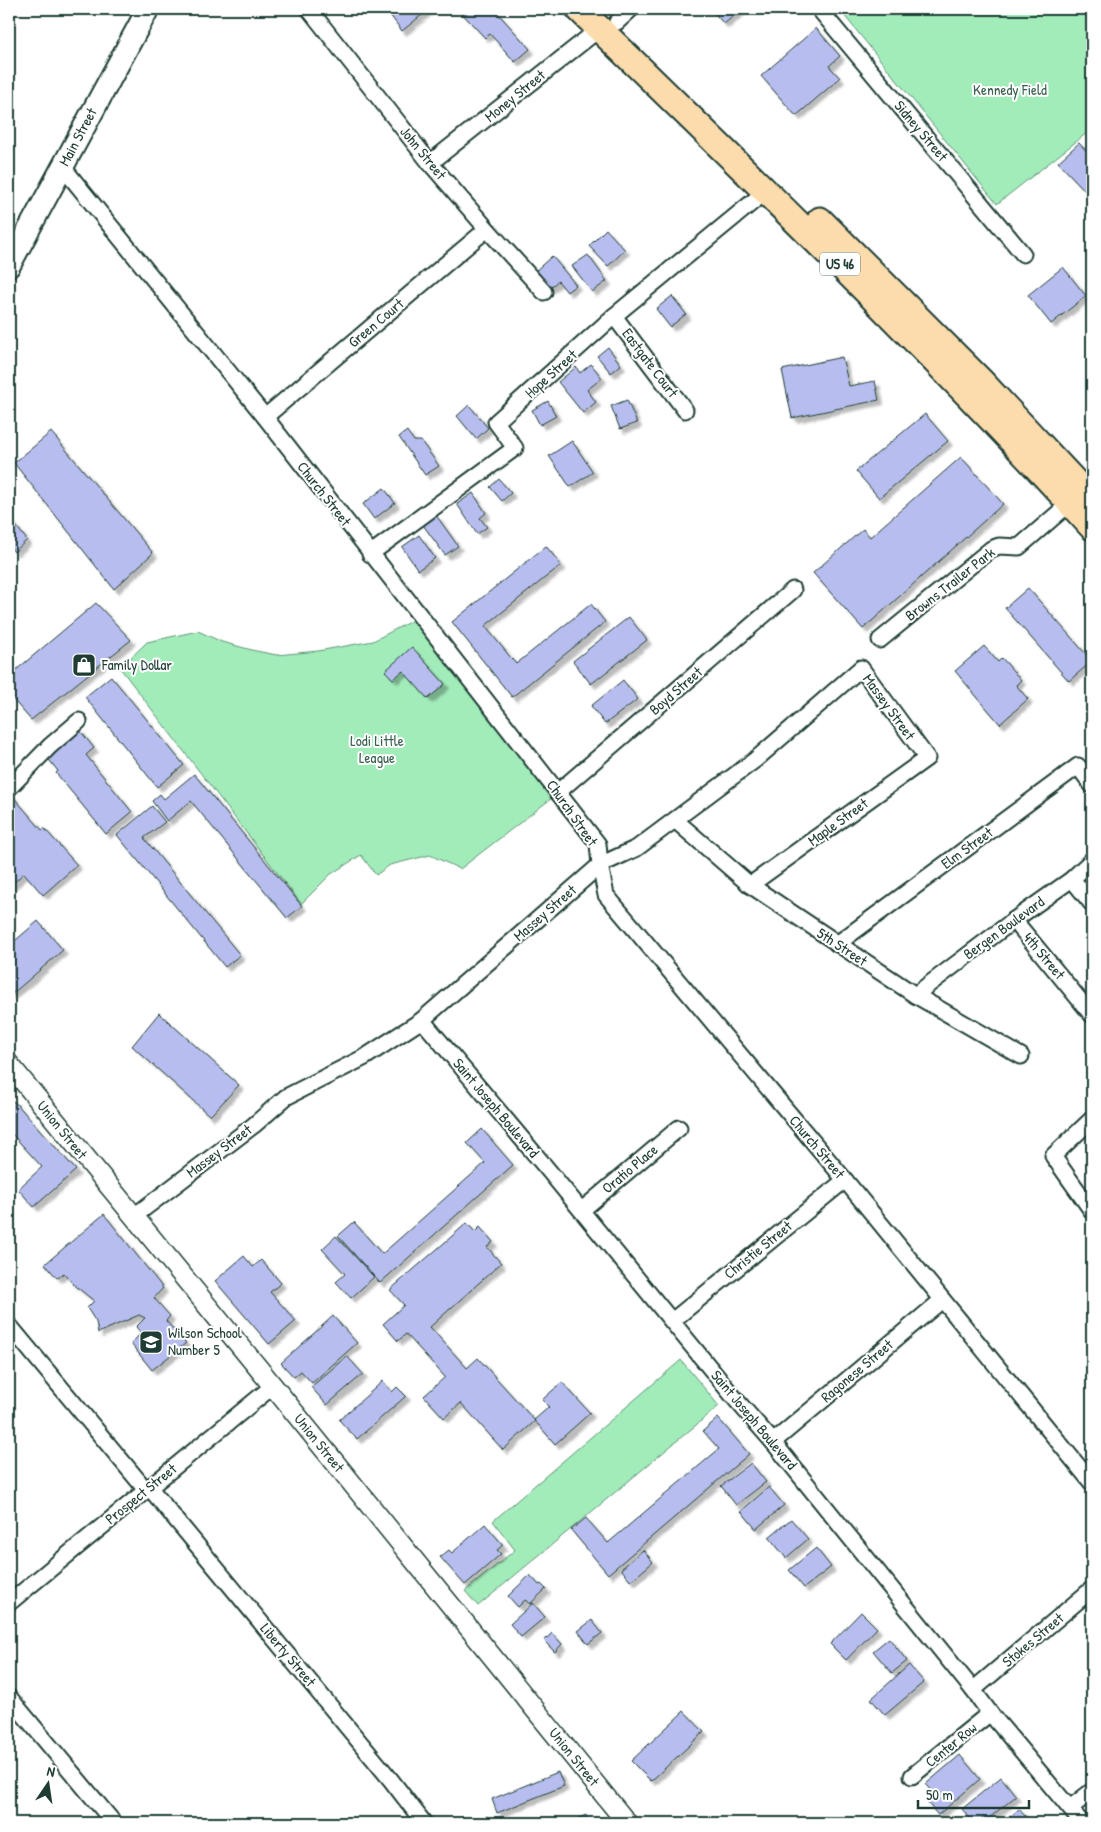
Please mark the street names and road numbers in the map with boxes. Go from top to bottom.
street label: Money Street [480,64,550,127]
street label: Sidney Street [890,96,954,166]
street label: Main Street [53,103,102,170]
street label: John Street [395,122,452,184]
road number: US 46 [820,252,860,276]
street label: Green Court [344,293,408,352]
street label: Eastgate Court [617,324,684,402]
street label: Hope Street [520,344,582,403]
street label: Church Street [292,457,357,531]
street label: Browns Trailer Park [900,542,999,625]
street label: Boyd Street [645,661,707,720]
street label: Massey Street [858,669,921,745]
street label: Church Street [542,775,604,851]
street label: Maple Street [803,792,873,851]
street label: Elm Street [937,821,997,873]
street label: Massey Street [509,879,581,946]
street label: Bergen Boulevard [959,891,1049,964]
street label: 5th Street [813,922,872,971]
street label: 4th Street [1019,928,1071,984]
street label: Saint Joseph Boulevard [448,1053,544,1162]
street label: Union Street [32,1096,93,1164]
street label: Church Street [785,1111,851,1183]
street label: Massey Street [182,1119,256,1182]
street label: Oratio Place [597,1139,662,1198]
street label: Christie Street [719,1215,797,1284]
street label: Ragonese Street [816,1334,898,1407]
street label: Saint Joseph Boulevard [706,1365,802,1474]
street label: Union Street [289,1409,350,1477]
street label: Prospect Street [100,1458,182,1529]
street label: Stokes Street [997,1607,1069,1672]
street label: Liberty Street [256,1619,322,1691]
street label: Center Row [920,1717,981,1772]
street label: Union Street [544,1723,605,1791]

